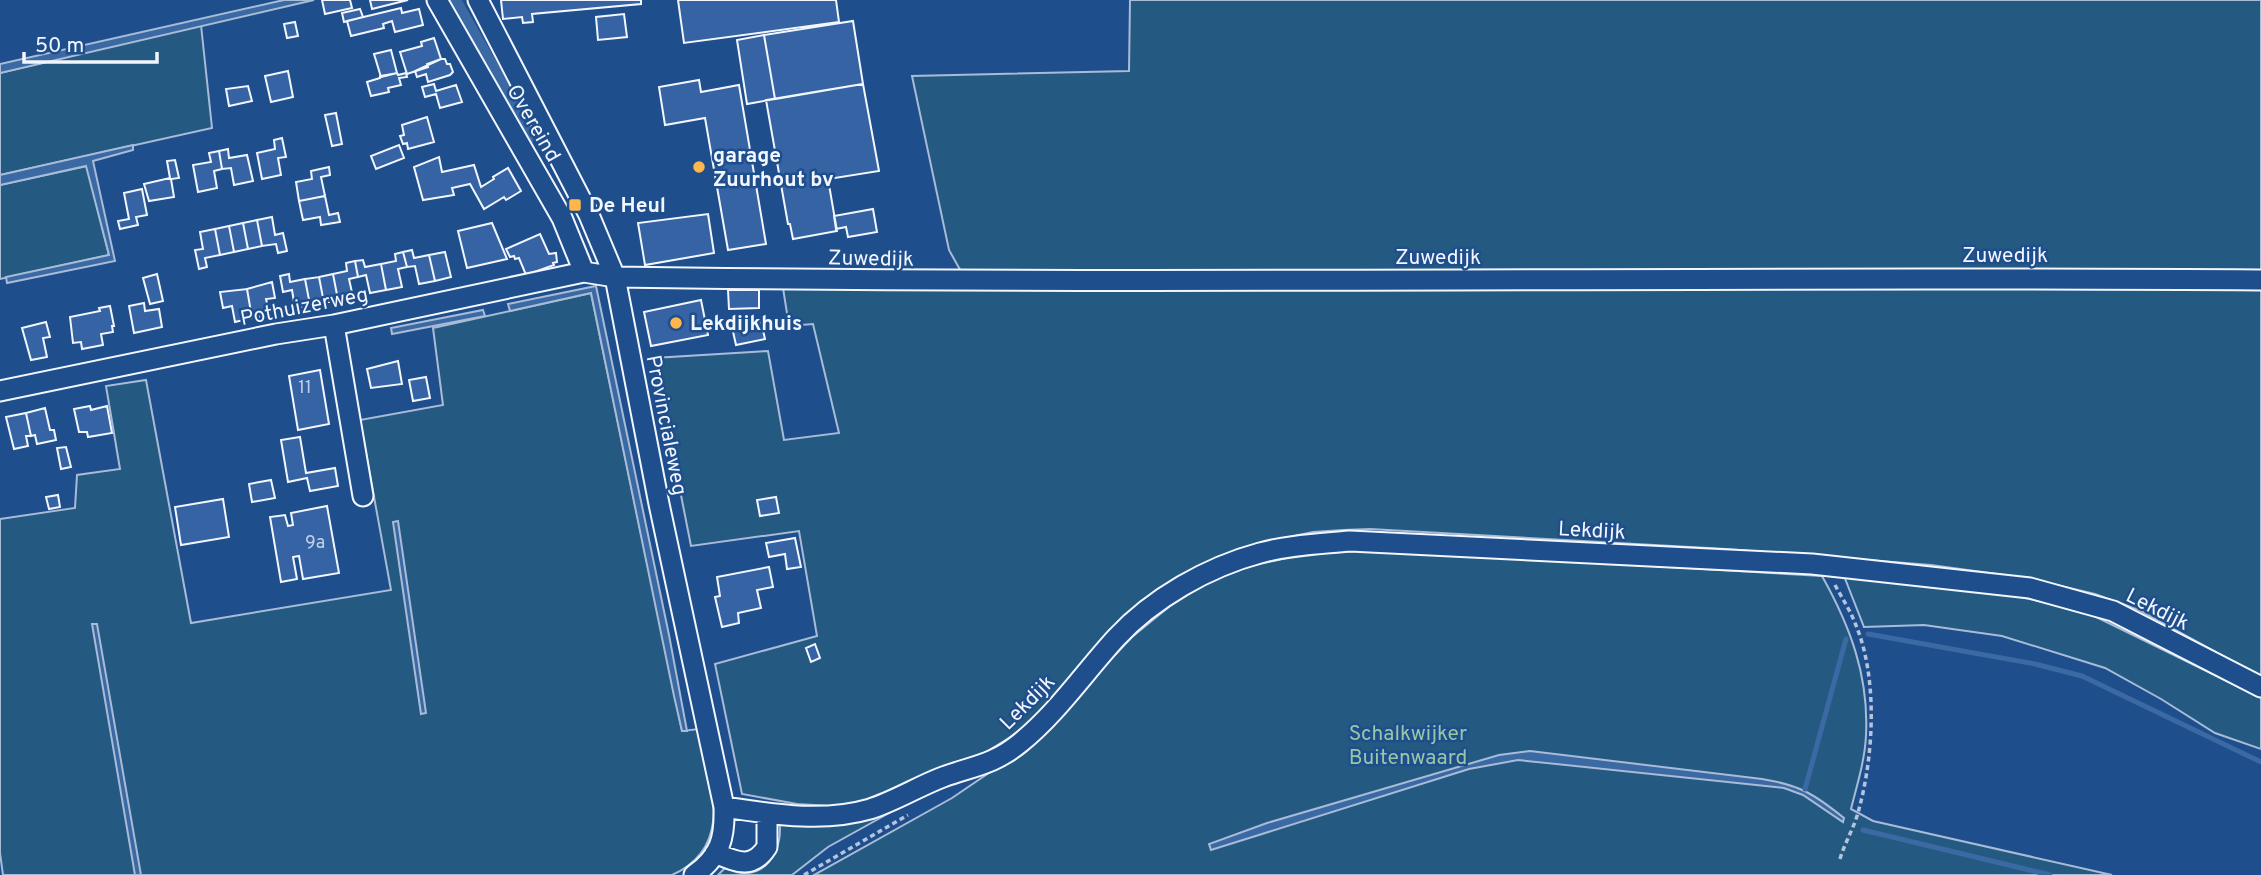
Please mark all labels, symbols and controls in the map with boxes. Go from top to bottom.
scale bar [24,21,158,65]
text: 50 m [35,33,84,60]
street label: Overeind [500,80,566,168]
place label: garage Zuurhout bv [713,143,834,194]
marker: garage Zuurhout bv [691,159,707,175]
place label: De Heul [589,193,666,220]
marker: De Heul [567,197,583,213]
street label: Zuwedijk [1962,243,2048,270]
street label: Zuwedijk [828,245,914,274]
street label: Zuwedijk [1395,245,1481,272]
street label: Pothuizerweg [238,282,371,333]
place label: Lekdijkhuis [690,311,802,338]
marker: Lekdijkhuis [668,315,684,331]
street label: Provincialeweg [639,353,692,498]
house number: 11 [298,377,312,400]
street label: Lekdijk [1557,516,1626,547]
house number: 9a [305,532,325,555]
street label: Lekdijk [2121,583,2194,638]
street label: Lekdijk [995,670,1062,737]
park label: Schalkwijker Buitenwaard [1349,721,1467,772]

